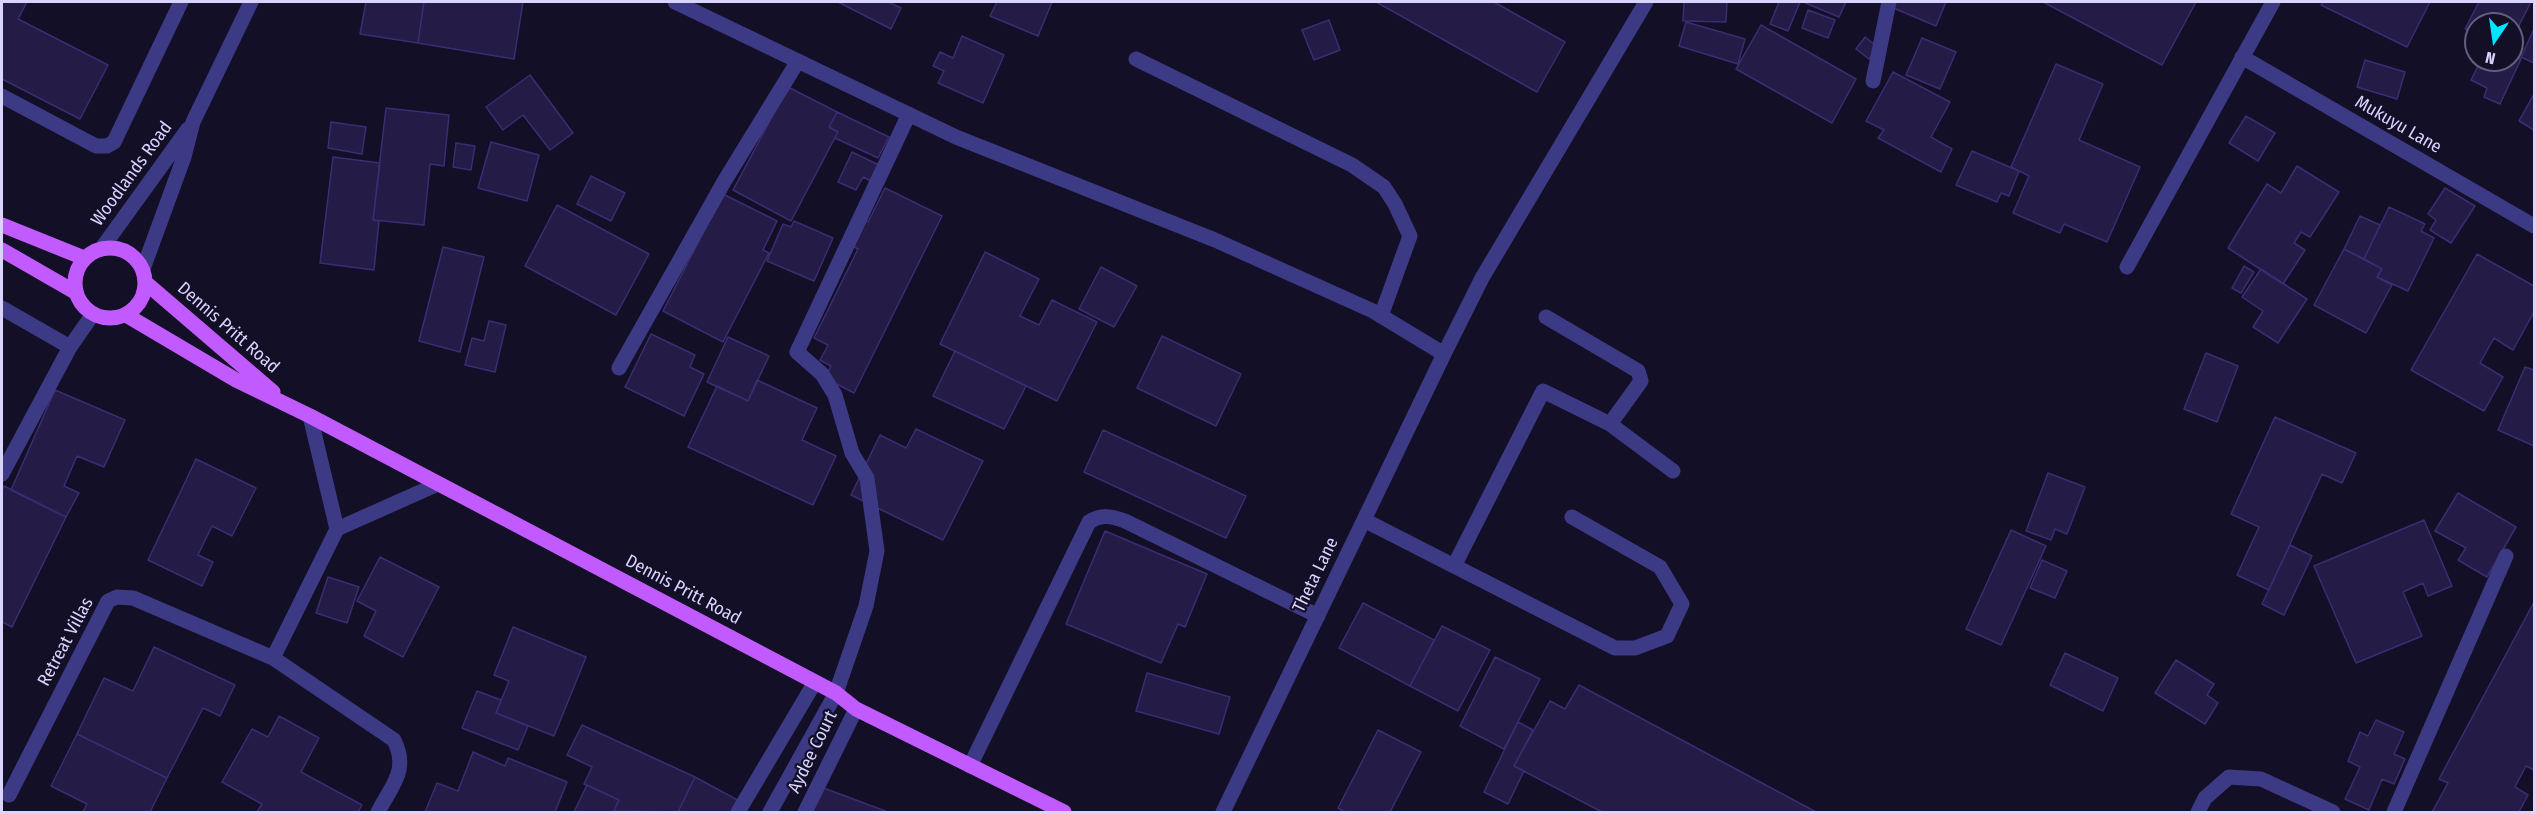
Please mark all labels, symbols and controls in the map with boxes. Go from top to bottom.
north arrow [2464,12,2524,72]
text: N [2483,48,2497,68]
street label: Mukuyu Lane [2351,91,2445,159]
street label: Woodlands Road [87,118,177,230]
street label: Dennis Pritt Road [173,278,283,378]
street label: Theta Lane [1289,534,1343,616]
street label: Dennis Pritt Road [621,550,745,630]
street label: Retreat Villas [34,594,98,690]
street label: Aydee Court [784,707,842,797]

